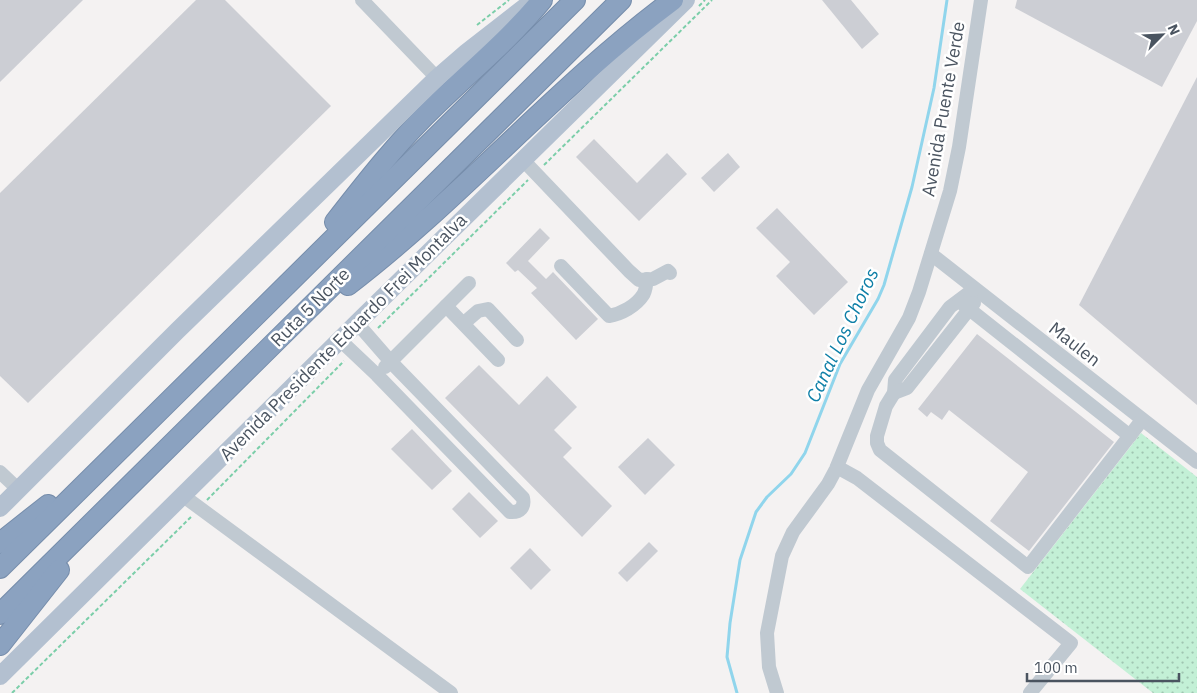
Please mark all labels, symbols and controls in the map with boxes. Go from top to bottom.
north arrow [1137,10,1187,60]
street label: Avenida Puente Verde [916,19,970,198]
text: N [1164,21,1184,38]
street label: Avenida Presidente Eduardo Frei Montalva [214,208,472,466]
street label: Ruta 5 Norte [266,263,354,351]
water label: Canal Los Choros [800,264,884,406]
street label: Maulen [1044,317,1106,371]
scale bar [1027,650,1180,682]
text: 100 m [1034,658,1078,677]

